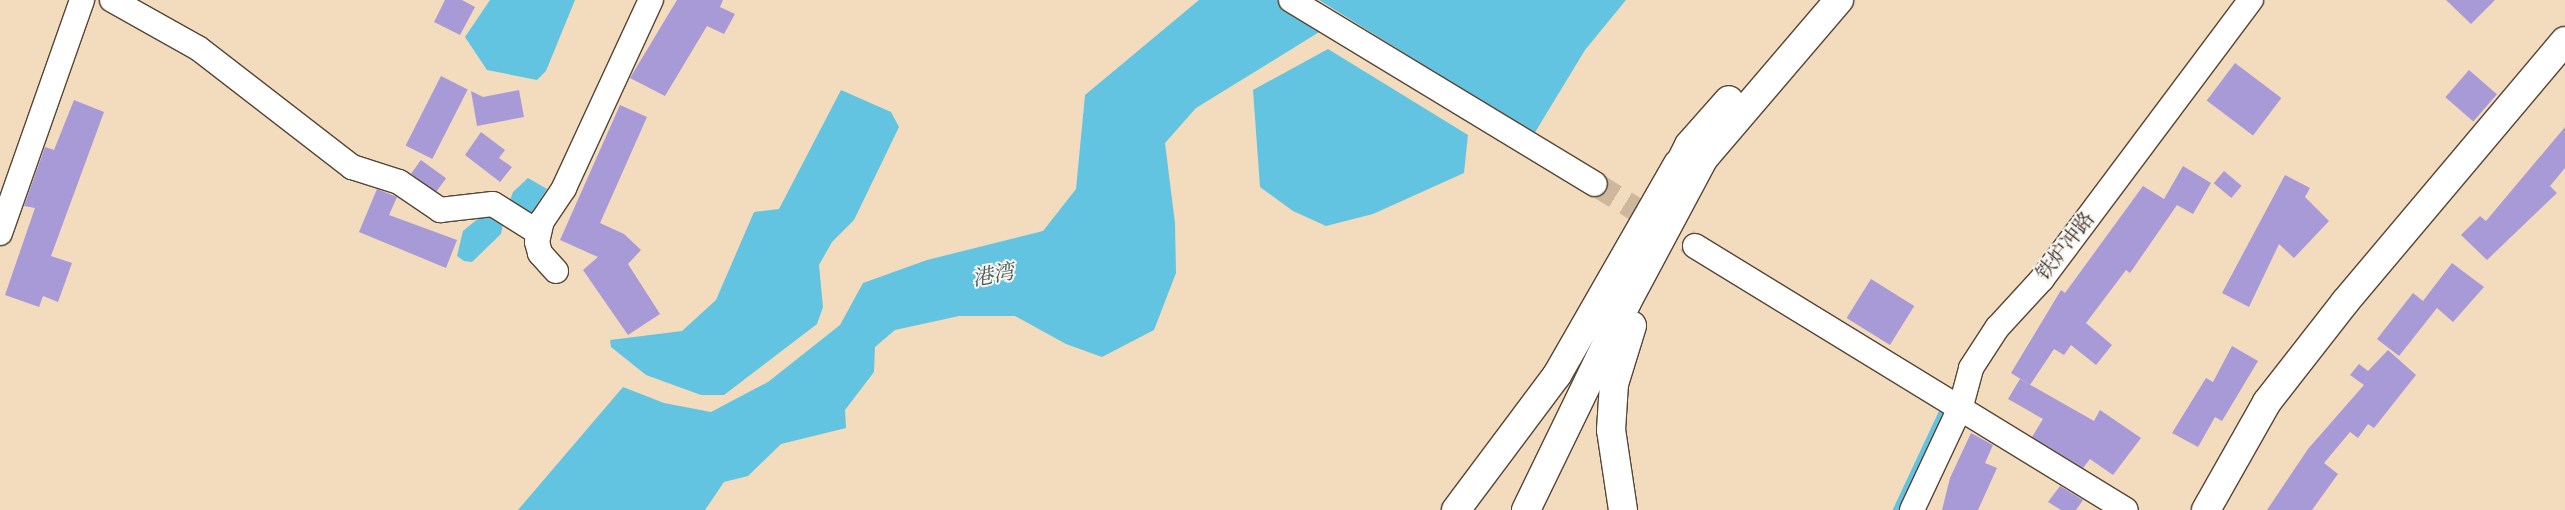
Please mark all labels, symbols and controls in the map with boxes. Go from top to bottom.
street label: 铁炉冲路 [2031,207,2099,285]
water label: 港湾 [970,259,1016,291]

